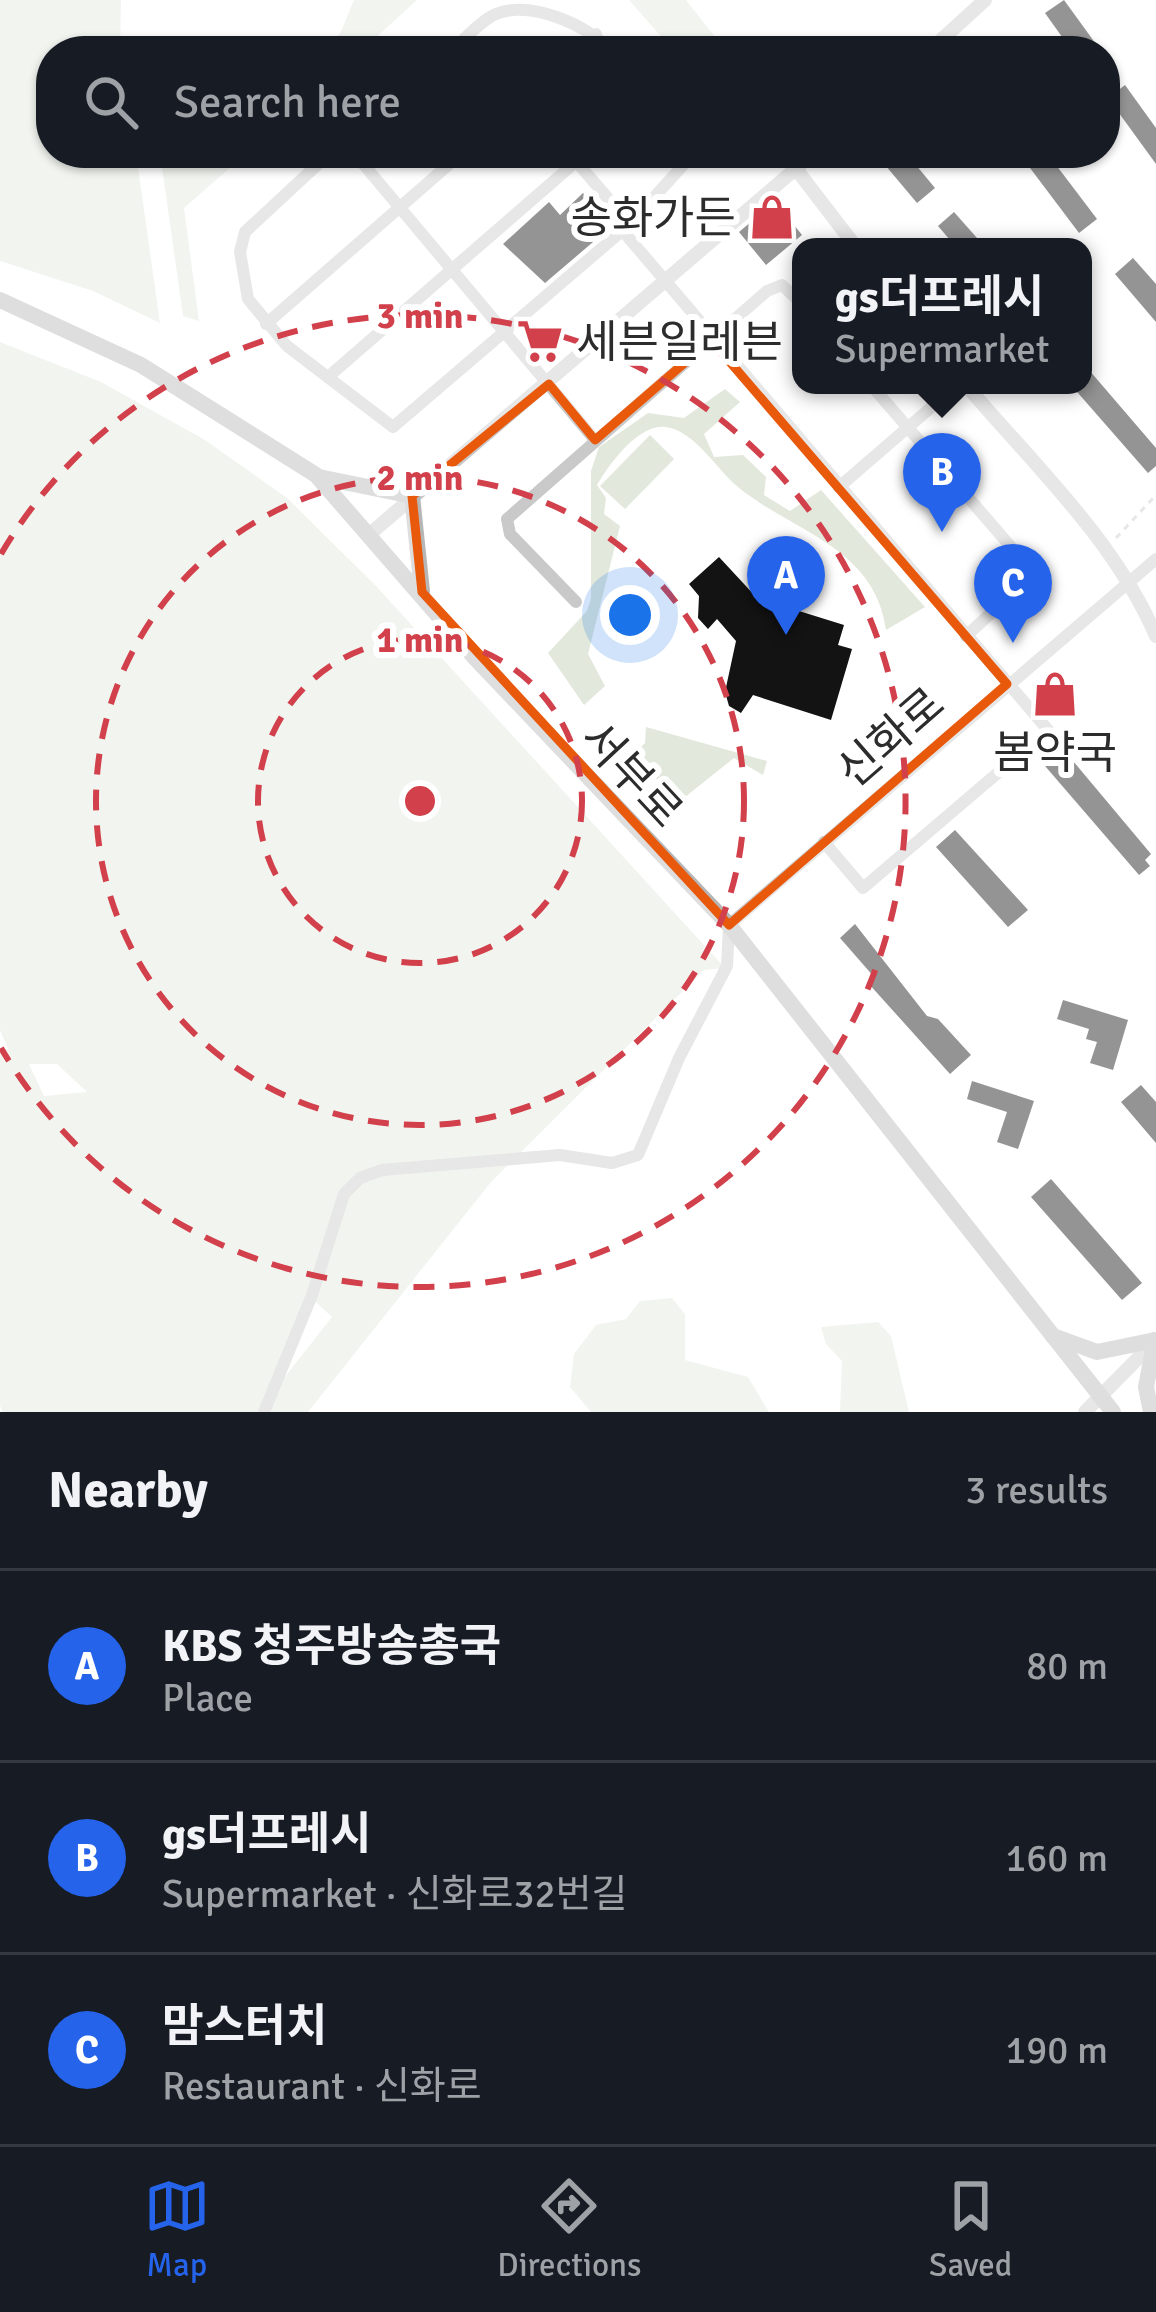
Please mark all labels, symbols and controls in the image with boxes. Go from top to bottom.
search box [36,36,1120,168]
icon: search [78,69,144,135]
text: Search here [174,75,401,130]
place label: 송화가든 [570,191,736,246]
shop icon: 송화가든 [747,192,797,242]
popup [792,238,1092,394]
text: gs더프레시 [835,270,1044,325]
text: 3 min [377,294,463,339]
place label: 세븐일레븐 [576,315,783,370]
supermarket icon: 세븐일레븐 [515,316,565,366]
text: Supermarket [835,325,1049,373]
pin: B [903,433,981,532]
text: 2 min [377,456,463,501]
pin: A [747,536,825,635]
pin: C [974,544,1052,643]
your location [600,585,660,645]
text: 1 min [377,618,463,663]
shop icon: 봄약국 [1030,669,1080,719]
street label: 신화로 [826,677,956,800]
street label: 서부로 [568,711,693,839]
place label: 봄약국 [993,726,1117,781]
centre of rings [399,780,441,822]
text: Nearby [48,1459,208,1522]
text: 3 results [965,1466,1108,1514]
text: KBS 청주방송총국 [162,1619,501,1674]
text: A [75,1642,99,1690]
text: 80 m [1026,1642,1108,1690]
text: Place [162,1674,253,1722]
text: gs더프레시 [162,1807,372,1862]
text: B [75,1834,99,1882]
text: 160 m [1005,1834,1108,1882]
text: Supermarket · 신화로32번길 [162,1870,627,1918]
text: 맘스터치 [162,1999,328,2054]
text: C [75,2026,99,2074]
text: 190 m [1005,2026,1108,2074]
text: Restaurant · 신화로 [162,2062,482,2110]
tab: Map [144,2173,210,2286]
tab: Directions [497,2173,642,2286]
tab: Saved [929,2173,1012,2286]

